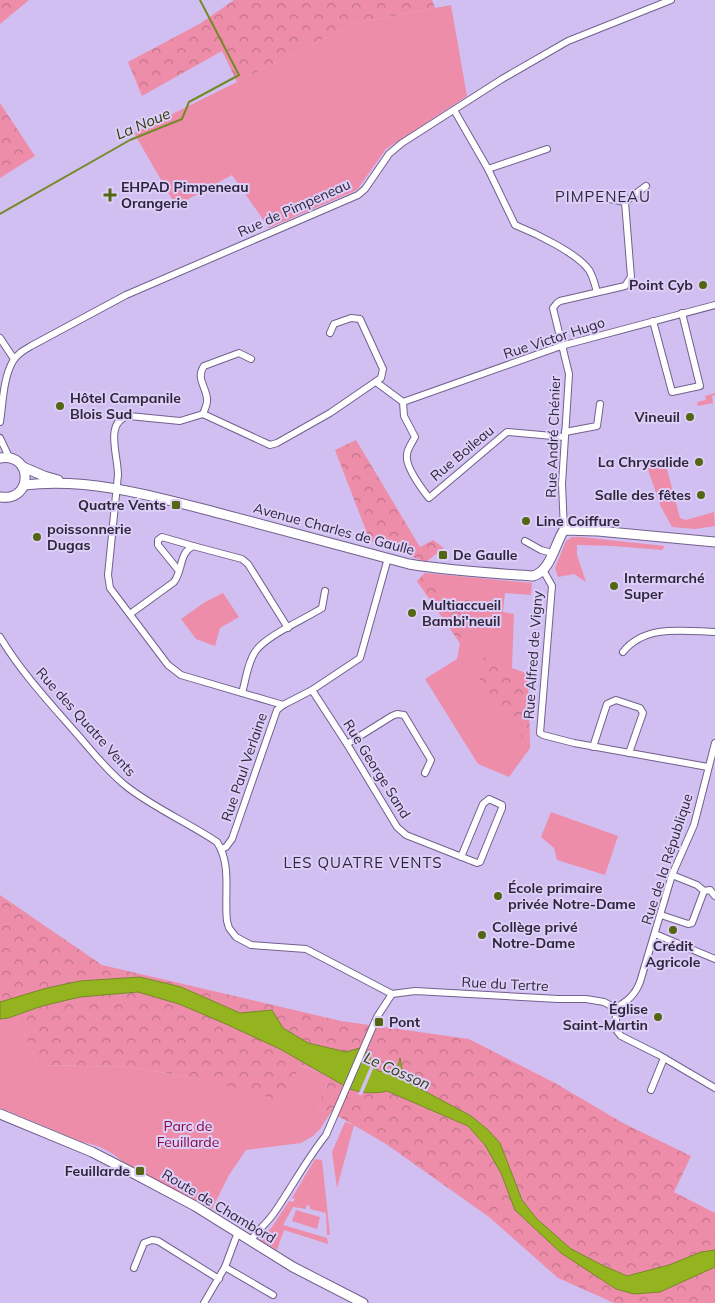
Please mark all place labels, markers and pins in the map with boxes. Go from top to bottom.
place label: EHPAD Pimpeneau Orangerie [121,178,249,212]
marker: EHPAD Pimpeneau Orangerie [103,188,117,202]
place label: Point Cyb [629,276,693,294]
marker: Point Cyb [697,279,709,291]
place label: Hôtel Campanile Blois Sud [70,389,181,423]
marker: Hôtel Campanile Blois Sud [54,400,66,412]
place label: Vineuil [633,408,680,426]
marker: Vineuil [684,411,696,423]
place label: La Chrysalide [598,453,689,471]
marker: La Chrysalide [693,456,705,468]
place label: Salle des fêtes [595,486,691,504]
marker: Salle des fêtes [695,489,707,501]
place label: Quatre Vents [78,496,166,514]
marker: Quatre Vents [170,499,182,511]
place label: Line Coiffure [536,512,620,530]
marker: Line Coiffure [520,515,532,527]
place label: poissonnerie Dugas [47,520,132,554]
marker: poissonnerie Dugas [31,531,43,543]
place label: De Gaulle [453,546,518,564]
marker: De Gaulle [437,549,449,561]
place label: Intermarché Super [624,569,705,603]
marker: Intermarché Super [608,580,620,592]
place label: Multiaccueil Bambi'neuil [422,596,501,630]
marker: Multiaccueil Bambi'neuil [406,607,418,619]
place label: École primaire privée Notre-Dame [508,879,636,913]
marker: École primaire privée Notre-Dame [492,890,504,902]
place label: Collège privé Notre-Dame [492,918,578,952]
marker: Crédit Agricole [667,924,679,936]
marker: Collège privé Notre-Dame [476,929,488,941]
place label: Crédit Agricole [646,937,701,971]
place label: Église Saint-Martin [563,1000,648,1034]
marker: Église Saint-Martin [652,1011,664,1023]
place label: Pont [389,1013,421,1031]
marker: Pont [373,1016,385,1028]
place label: Feuillarde [65,1162,130,1180]
marker: Feuillarde [134,1165,146,1177]

